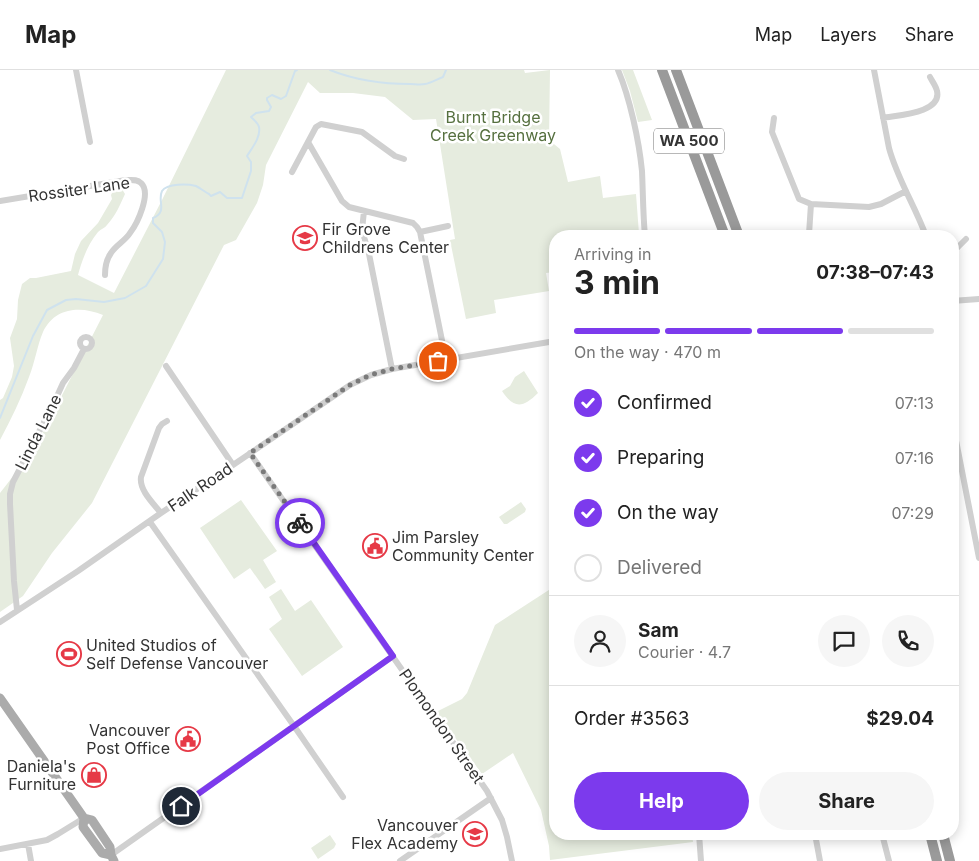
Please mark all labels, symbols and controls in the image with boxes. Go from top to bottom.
text: Map [25,20,76,49]
text: Map [755,24,792,45]
text: Layers [820,24,877,45]
text: Share [905,24,954,45]
park label: Burnt Bridge Creek Greenway [430,107,556,145]
road number: WA 500 [654,128,724,154]
street label: Rossiter Lane [27,172,131,206]
place label: Fir Grove Childrens Center [322,219,449,257]
school or university icon: Fir Grove Childrens Center [292,225,318,251]
text: Arriving in [574,244,651,264]
text: 07:38–07:43 [816,261,934,284]
text: 3 min [574,263,660,302]
pin [417,340,459,382]
text: On the way · 470 m [574,342,721,362]
icon: bag [424,347,452,375]
icon: check [574,389,602,417]
street label: Linda Lane [10,391,66,473]
text: Confirmed [617,391,712,414]
text: 07:13 [895,393,934,413]
icon: check [574,444,602,472]
text: Preparing [617,446,704,469]
text: 07:16 [895,448,934,468]
street label: Falk Road [164,458,236,516]
courier [275,498,325,548]
icon: check [574,499,602,527]
text: On the way [617,501,719,524]
text: 07:29 [891,503,934,523]
icon: bike [286,509,314,537]
place label: Jim Parsley Community Center [392,527,534,565]
public building icon: Jim Parsley Community Center [362,533,388,559]
text: Delivered [617,556,702,579]
button: person [574,615,626,667]
button: chat [818,615,870,667]
button: phone [882,615,934,667]
text: Sam [638,619,679,642]
place label: United Studios of Self Defense Vancouver [86,635,268,673]
sports icon: United Studios of Self Defense Vancouver [56,641,82,667]
text: Courier · 4.7 [638,642,731,662]
street label: Plomondon Street [395,665,489,787]
text: Order #3563 [574,707,689,730]
text: $29.04 [866,707,934,730]
place label: Vancouver Post Office [86,720,170,758]
public building icon: Vancouver Post Office [175,726,201,752]
place label: Daniela's Furniture [7,756,76,794]
shop icon: Daniela's Furniture [81,762,107,788]
button: Help [574,772,749,830]
button: Share [759,772,934,830]
pin [160,785,202,827]
icon: home [167,792,195,820]
place label: Vancouver Flex Academy [351,815,458,853]
school or university icon: Vancouver Flex Academy [462,821,488,847]

